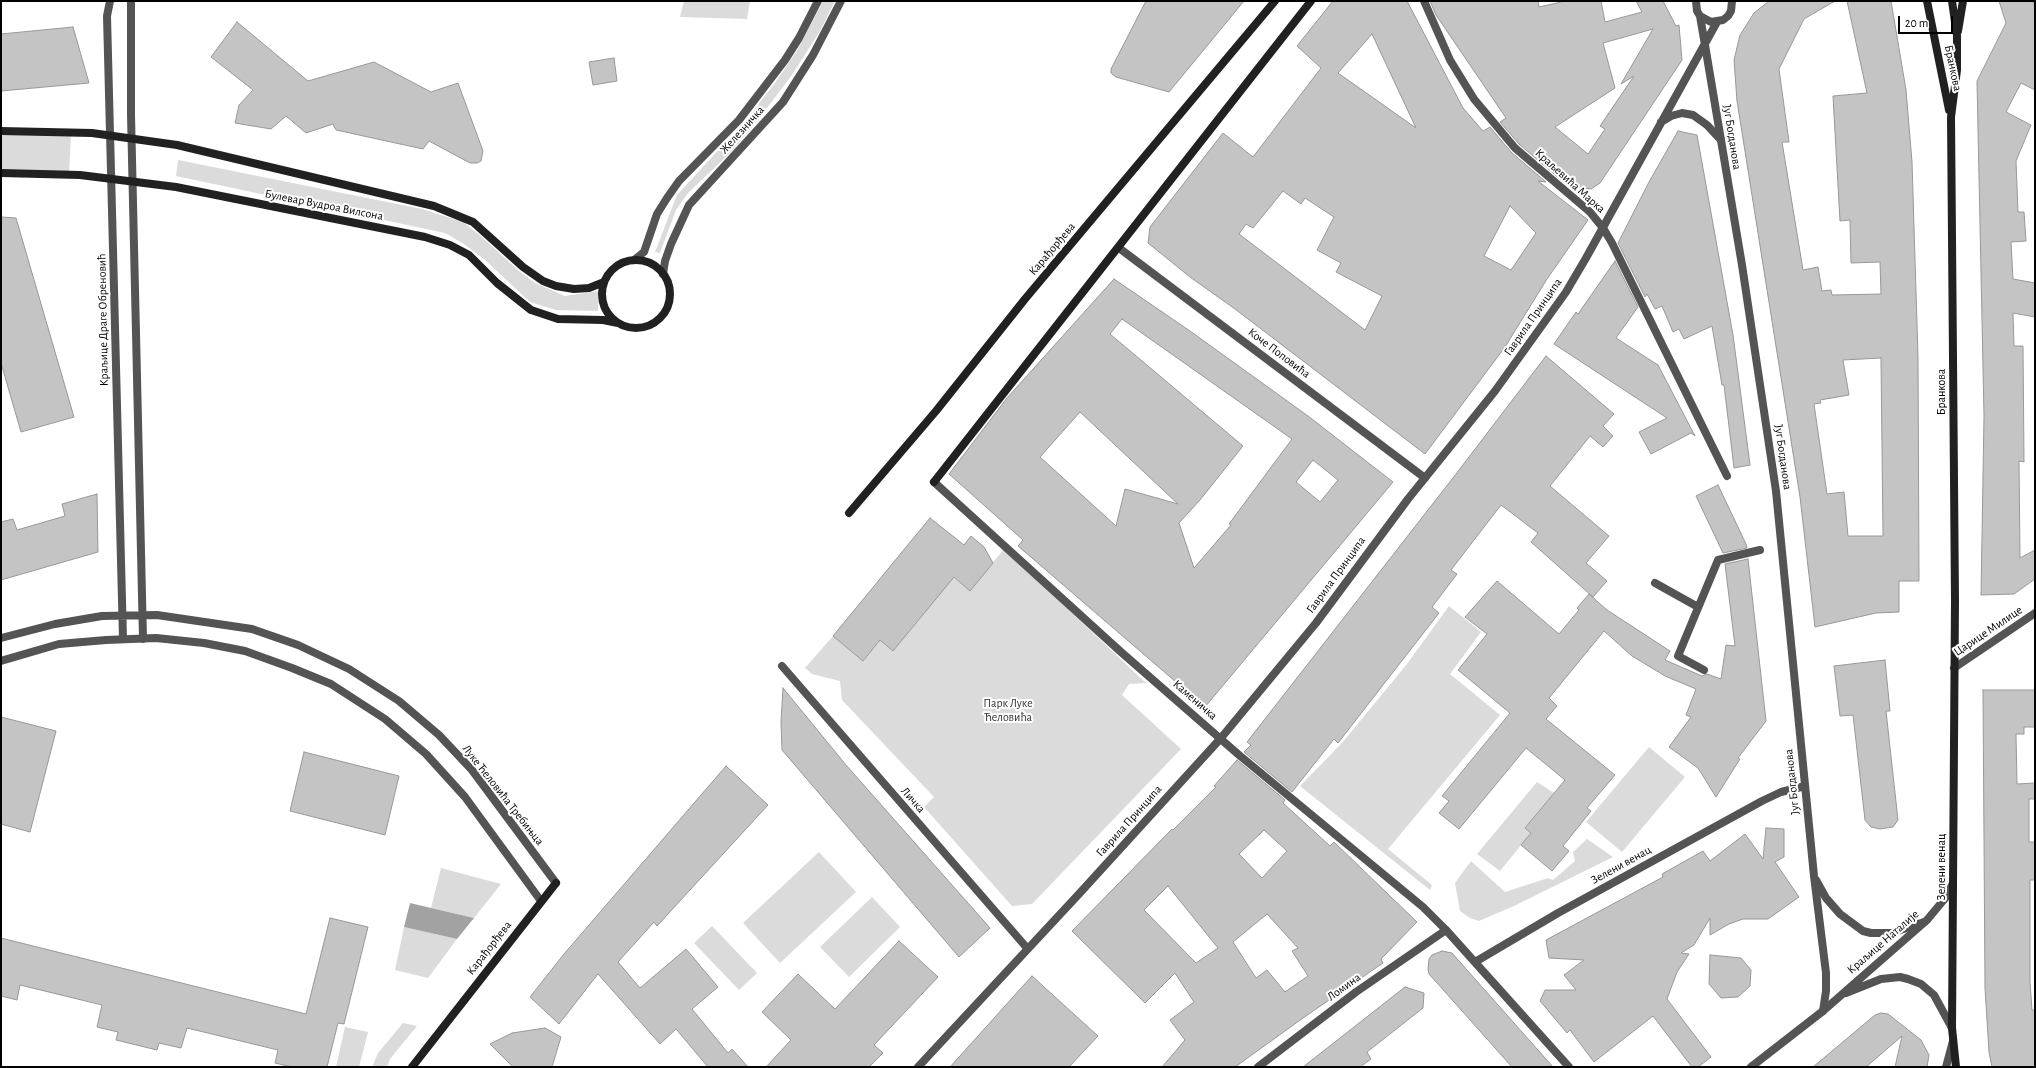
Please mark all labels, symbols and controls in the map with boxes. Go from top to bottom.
scale bar [1900,8,1955,34]
text: 20 m [1905,17,1928,29]
street label: Бранкова [1941,44,1965,92]
street label: Железничка [717,103,767,157]
street label: Југ Богданова [1720,103,1744,171]
street label: Краљевића Марка [1532,146,1608,216]
street label: Булевар Вудроа Вилсона [264,186,384,224]
street label: Карађорђева [1026,220,1078,278]
street label: Краљице Драге Обреновић [95,254,111,386]
street label: Гаврила Принципа [1501,275,1565,359]
street label: Коче Поповића [1245,325,1313,381]
street label: Бранкова [1934,369,1948,415]
street label: Југ Богданова [1771,423,1795,491]
street label: Гаврила Принципа [1303,534,1369,616]
street label: Царице Милице [1951,603,2025,659]
street label: Каменичка [1170,677,1220,723]
park label: Парк Луке Ћеловића [983,696,1033,724]
street label: Луке Ћеловића Требињца [459,742,547,848]
street label: Југ Богданова [1781,748,1803,816]
street label: Гаврила Принципа [1093,782,1165,860]
street label: Личка [898,784,928,816]
street label: Зелени венац [1934,834,1948,900]
street label: Зелени венац [1588,843,1654,887]
street label: Краљице Наталије [1844,907,1922,977]
street label: Карађорђева [463,918,515,978]
street label: Ломина [1324,970,1364,1004]

